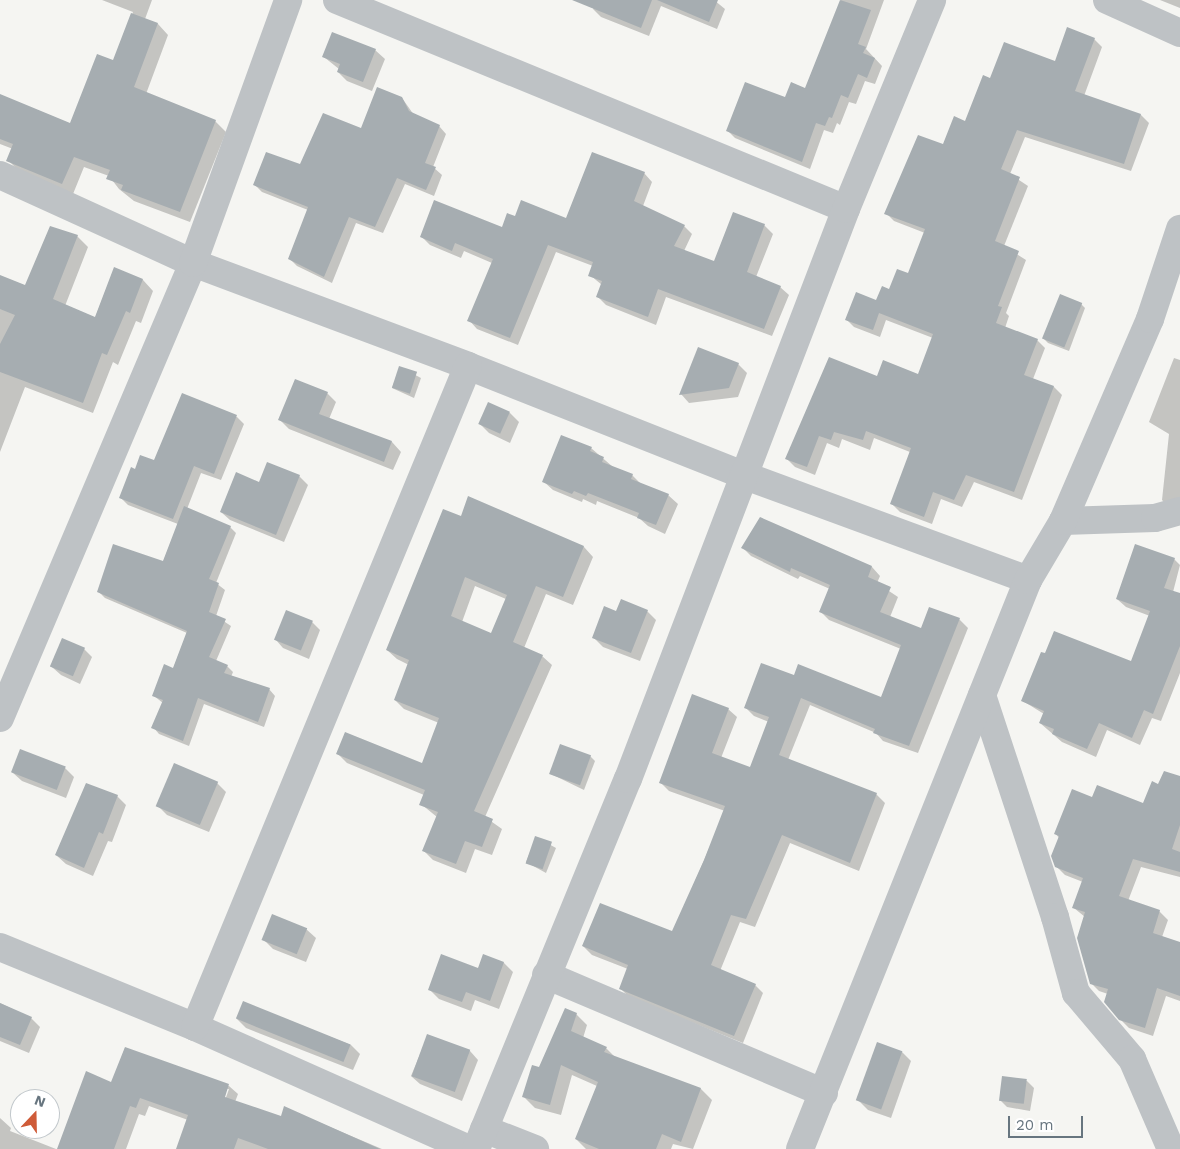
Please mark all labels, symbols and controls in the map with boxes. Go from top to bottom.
north arrow [10,1089,60,1139]
text: N [32,1092,48,1110]
scale bar [1010,1106,1085,1138]
text: 20 m [1016,1116,1054,1134]

